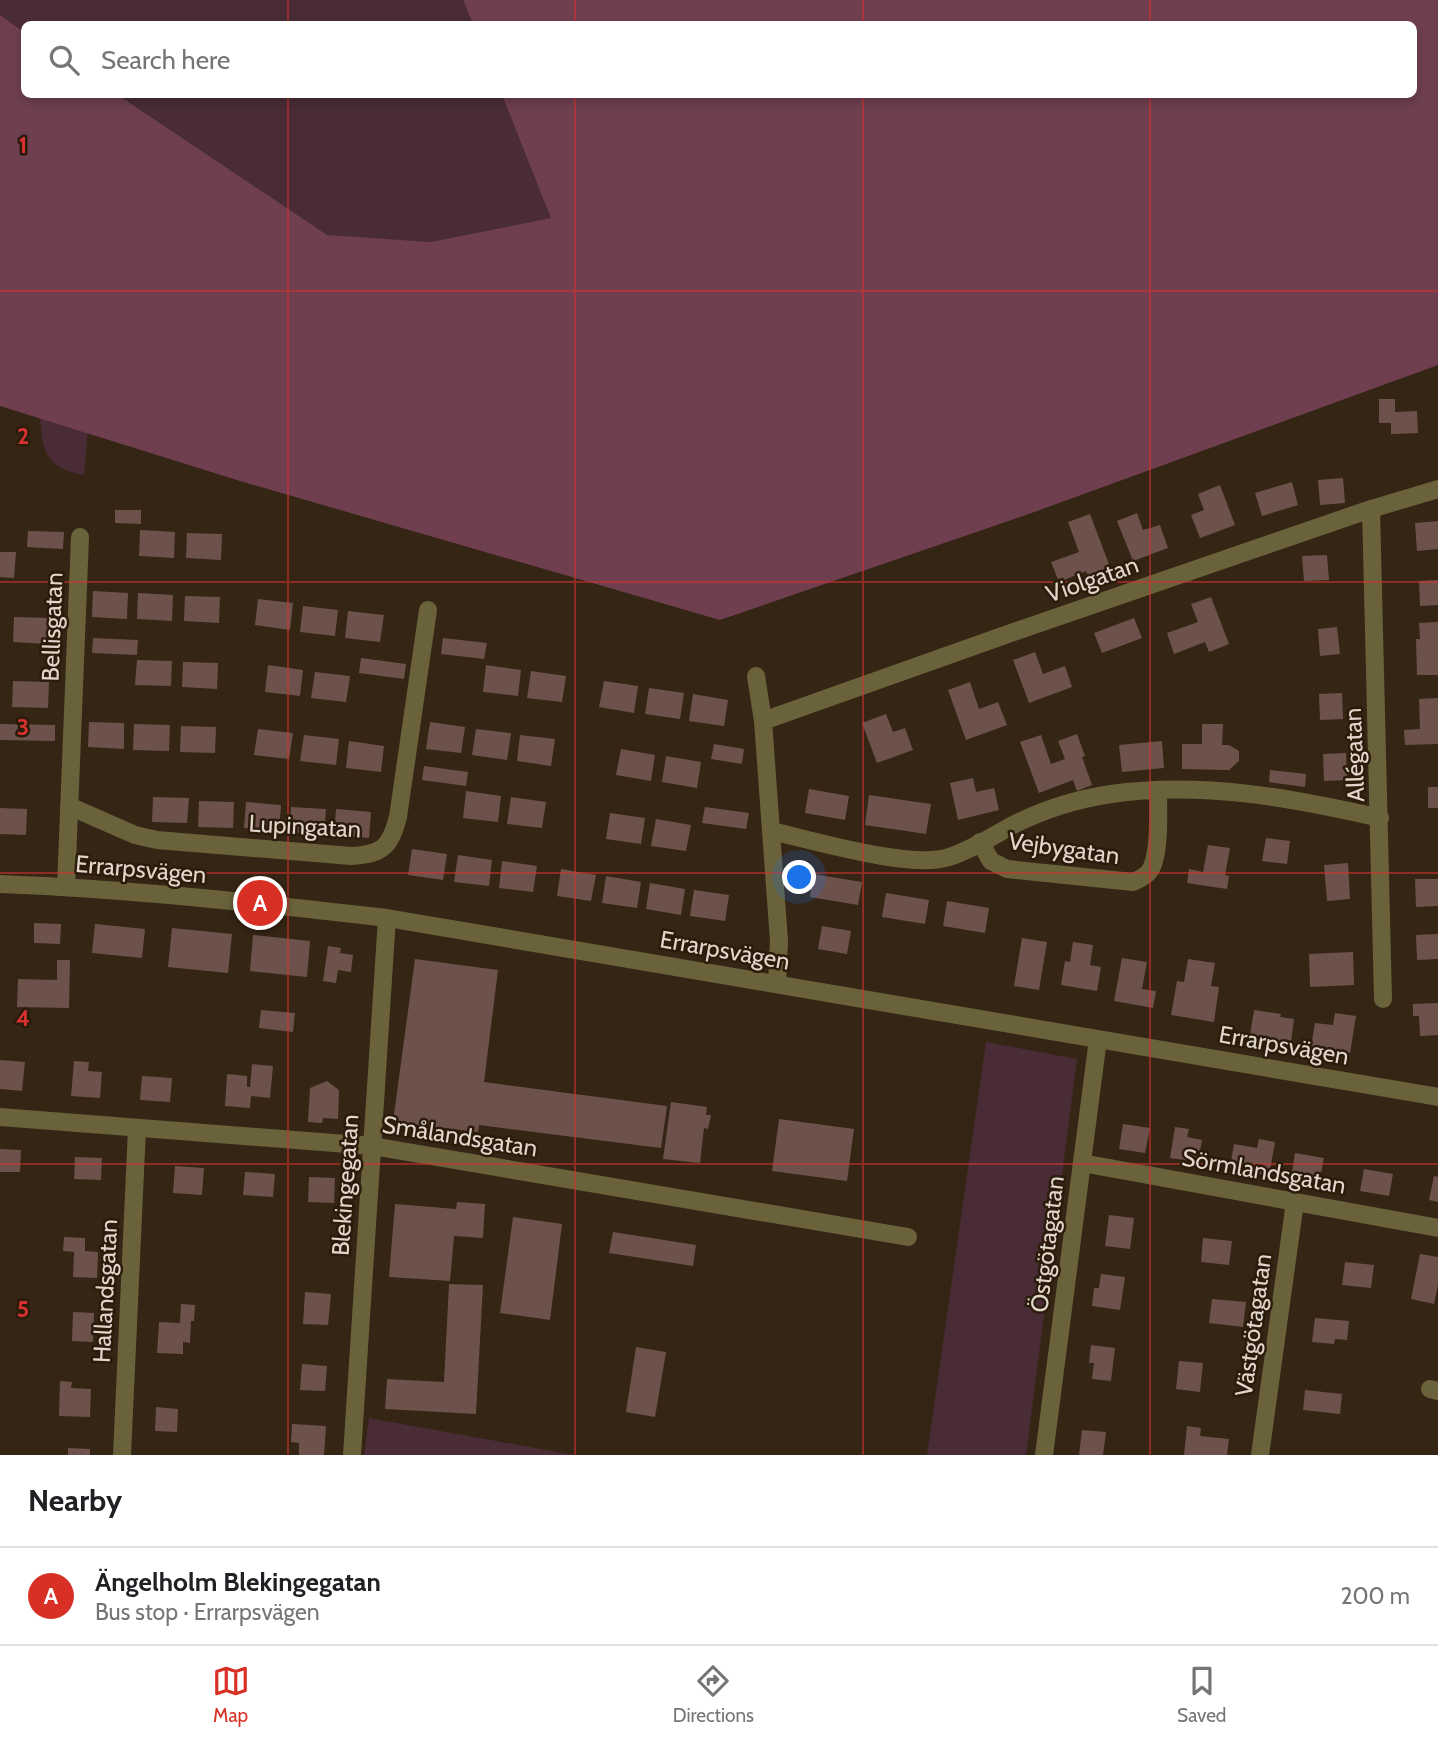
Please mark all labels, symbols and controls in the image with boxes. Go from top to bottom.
search box [21,21,1417,98]
icon: search [45,41,83,79]
text: Search here [101,44,230,76]
text: 1 [19,131,27,159]
text: 2 [17,422,29,450]
street label: Violgatan [1042,550,1142,608]
street label: Bellisgatan [36,572,68,682]
street label: Allégatan [1338,707,1370,803]
text: 3 [17,713,29,741]
street label: Lupingatan [248,809,362,843]
street label: Vejbygatan [1007,826,1121,870]
street label: Errarpsvägen [74,849,208,889]
your location [782,860,816,894]
pin: A [237,877,283,929]
street label: Errarpsvägen [658,924,792,976]
text: 4 [16,1004,30,1032]
street label: Errarpsvägen [1217,1019,1351,1071]
street label: Smålandsgatan [380,1109,540,1163]
street label: Blekingegatan [326,1113,364,1257]
street label: Sörmlandsgatan [1180,1142,1348,1200]
street label: Östgötagatan [1024,1174,1070,1314]
street label: Hallandsgatan [87,1218,123,1364]
street label: Västgötagatan [1229,1252,1277,1398]
text: 5 [17,1295,29,1323]
text: Nearby [28,1482,122,1519]
text: Ängelholm Blekingegatan [95,1566,381,1598]
text: A [44,1582,58,1610]
text: 200 m [1340,1582,1410,1610]
text: Bus stop · Errarpsvägen [95,1598,320,1626]
tab: Map [212,1662,250,1727]
tab: Directions [673,1662,754,1727]
tab: Saved [1177,1662,1226,1727]

